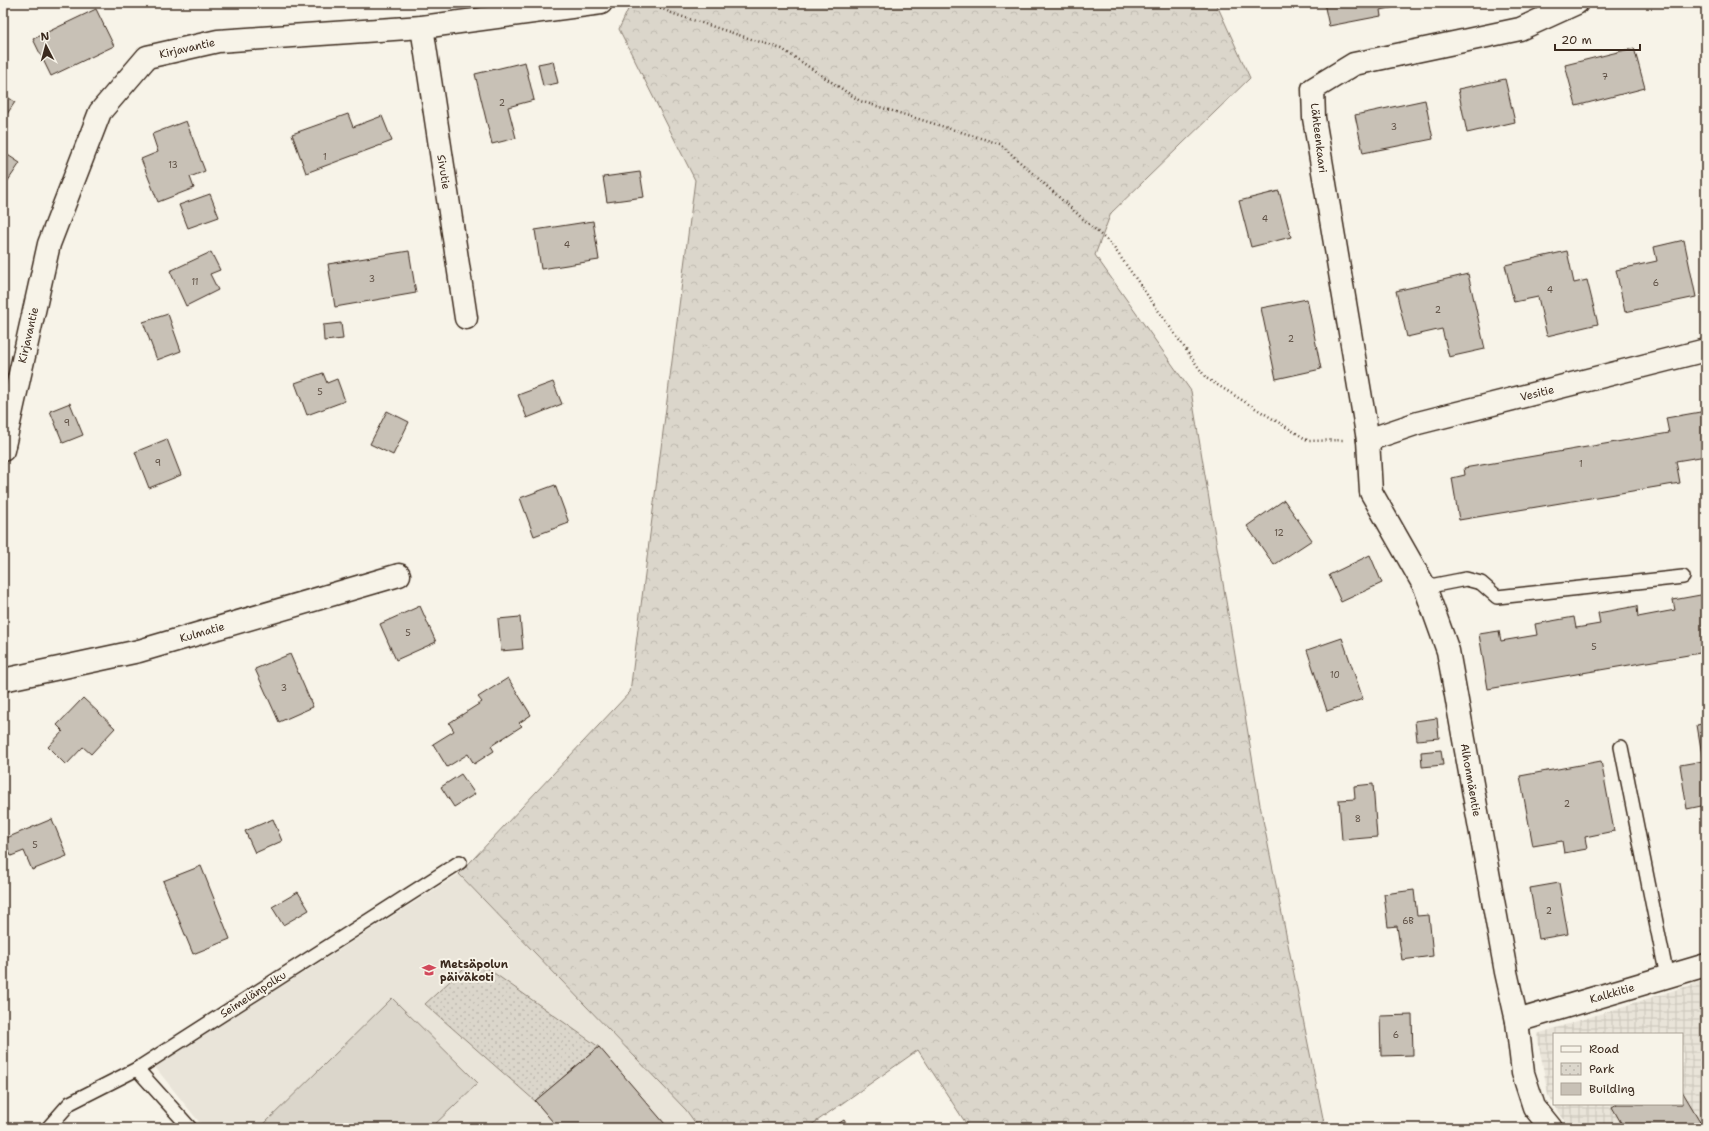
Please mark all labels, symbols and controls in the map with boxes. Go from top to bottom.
north arrow [26,26,66,66]
scale bar [1555,26,1640,52]
text: N [40,29,50,44]
text: 20 m [1561,32,1592,48]
street label: Kirjavantie [158,35,217,62]
house number: 7 [1602,71,1608,83]
house number: 2 [499,97,505,109]
street label: Lähteenkaari [1307,102,1330,174]
house number: 3 [1391,121,1397,133]
house number: 1 [323,151,327,163]
street label: Sivutie [433,154,454,191]
house number: 13 [168,159,178,171]
house number: 4 [1262,213,1268,225]
house number: 4 [564,239,570,251]
house number: 3 [369,273,375,285]
house number: 11 [191,276,199,288]
house number: 6 [1653,277,1659,289]
house number: 4 [1547,284,1553,296]
house number: 2 [1435,304,1441,316]
street label: Kirjavantie [15,306,42,365]
house number: 2 [1288,333,1294,345]
street label: Vesitie [1519,382,1556,405]
house number: 5 [317,386,323,398]
house number: 9 [64,417,70,429]
house number: 9 [155,457,161,469]
house number: 1 [1579,458,1583,470]
house number: 12 [1274,527,1284,539]
street label: Kulmatie [178,619,226,646]
house number: 5 [405,627,411,639]
house number: 5 [1591,641,1597,653]
house number: 10 [1330,669,1340,681]
house number: 3 [281,682,287,694]
street label: Alhonmäentie [1457,742,1484,818]
house number: 2 [1564,798,1570,810]
house number: 8 [1355,813,1361,825]
house number: 5 [32,839,38,851]
house number: 2 [1546,905,1552,917]
house number: 6B [1402,915,1414,927]
place label: Metsäpolun päiväkoti [440,957,509,985]
school or university icon: Metsäpolun päiväkoti [421,962,437,978]
street label: Seimelänpolku [217,967,289,1021]
street label: Kalkkitie [1588,980,1636,1007]
house number: 6 [1393,1029,1399,1041]
legend [1553,1033,1683,1105]
text: Road [1589,1041,1620,1057]
text: Park [1589,1061,1615,1077]
text: Building [1589,1081,1635,1097]

